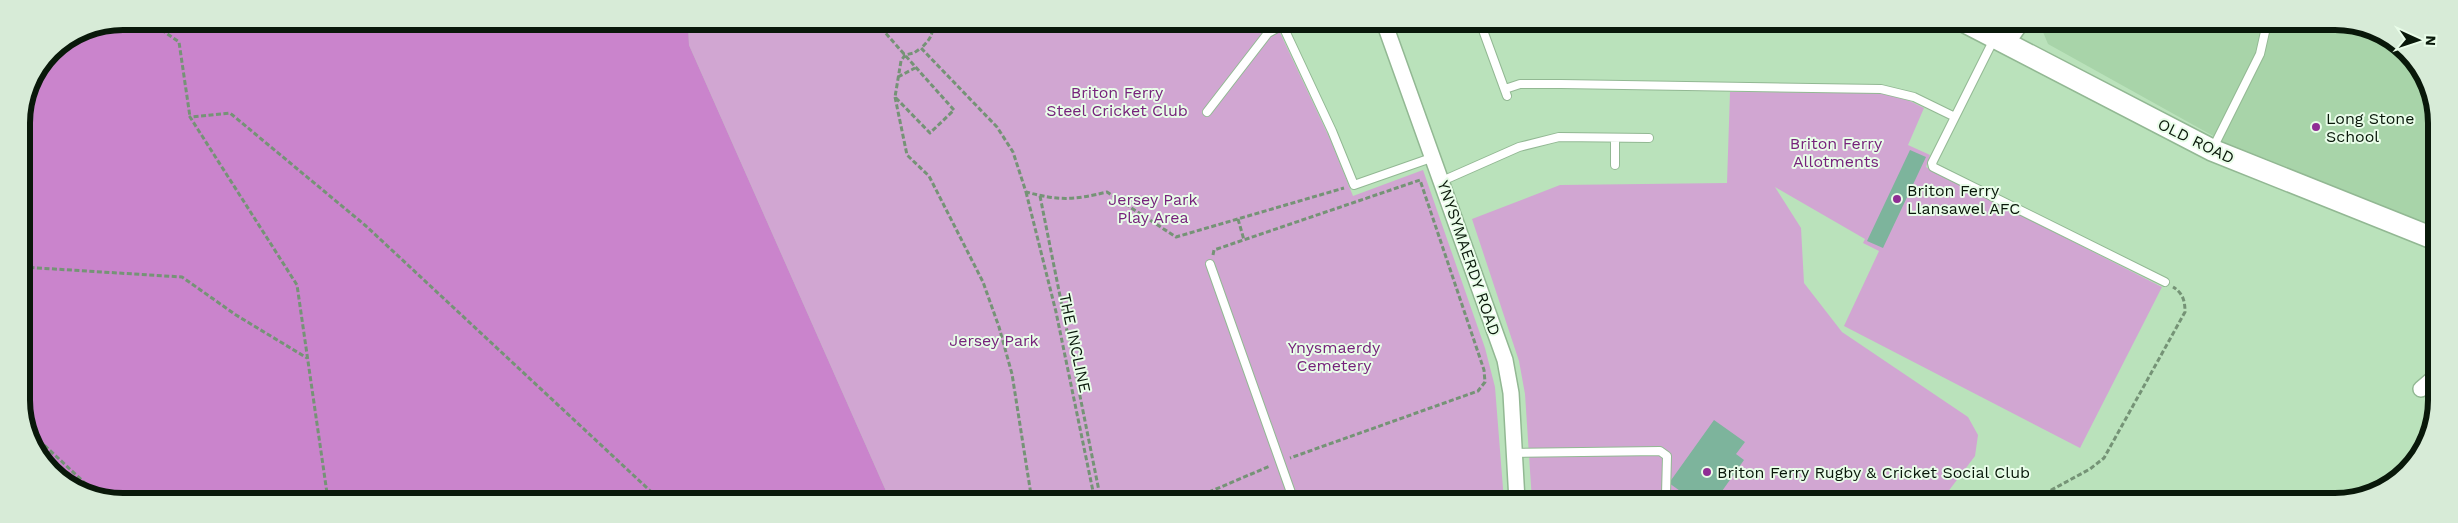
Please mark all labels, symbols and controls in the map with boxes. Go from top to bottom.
north arrow [2393,15,2443,65]
text: N [2423,35,2439,46]
park label: Briton Ferry Steel Cricket Club [1046,83,1188,120]
place label: Long Stone School [2326,109,2415,146]
street label: OLD ROAD [2155,114,2237,168]
marker: Long Stone School [2310,121,2322,133]
park label: Briton Ferry Allotments [1790,134,1883,171]
street label: YNYSYMAERDY ROAD [1434,178,1504,338]
place label: Briton Ferry Llansawel AFC [1907,181,2020,218]
park label: Jersey Park Play Area [1108,190,1198,227]
marker: Briton Ferry Llansawel AFC [1891,193,1903,205]
street label: THE INCLINE [1055,292,1095,394]
park label: Jersey Park [949,331,1039,350]
park label: Ynysmaerdy Cemetery [1288,338,1381,375]
place label: Briton Ferry Rugby & Cricket Social Club [1717,463,2030,482]
marker: Briton Ferry Rugby & Cricket Social Club [1701,466,1713,478]

